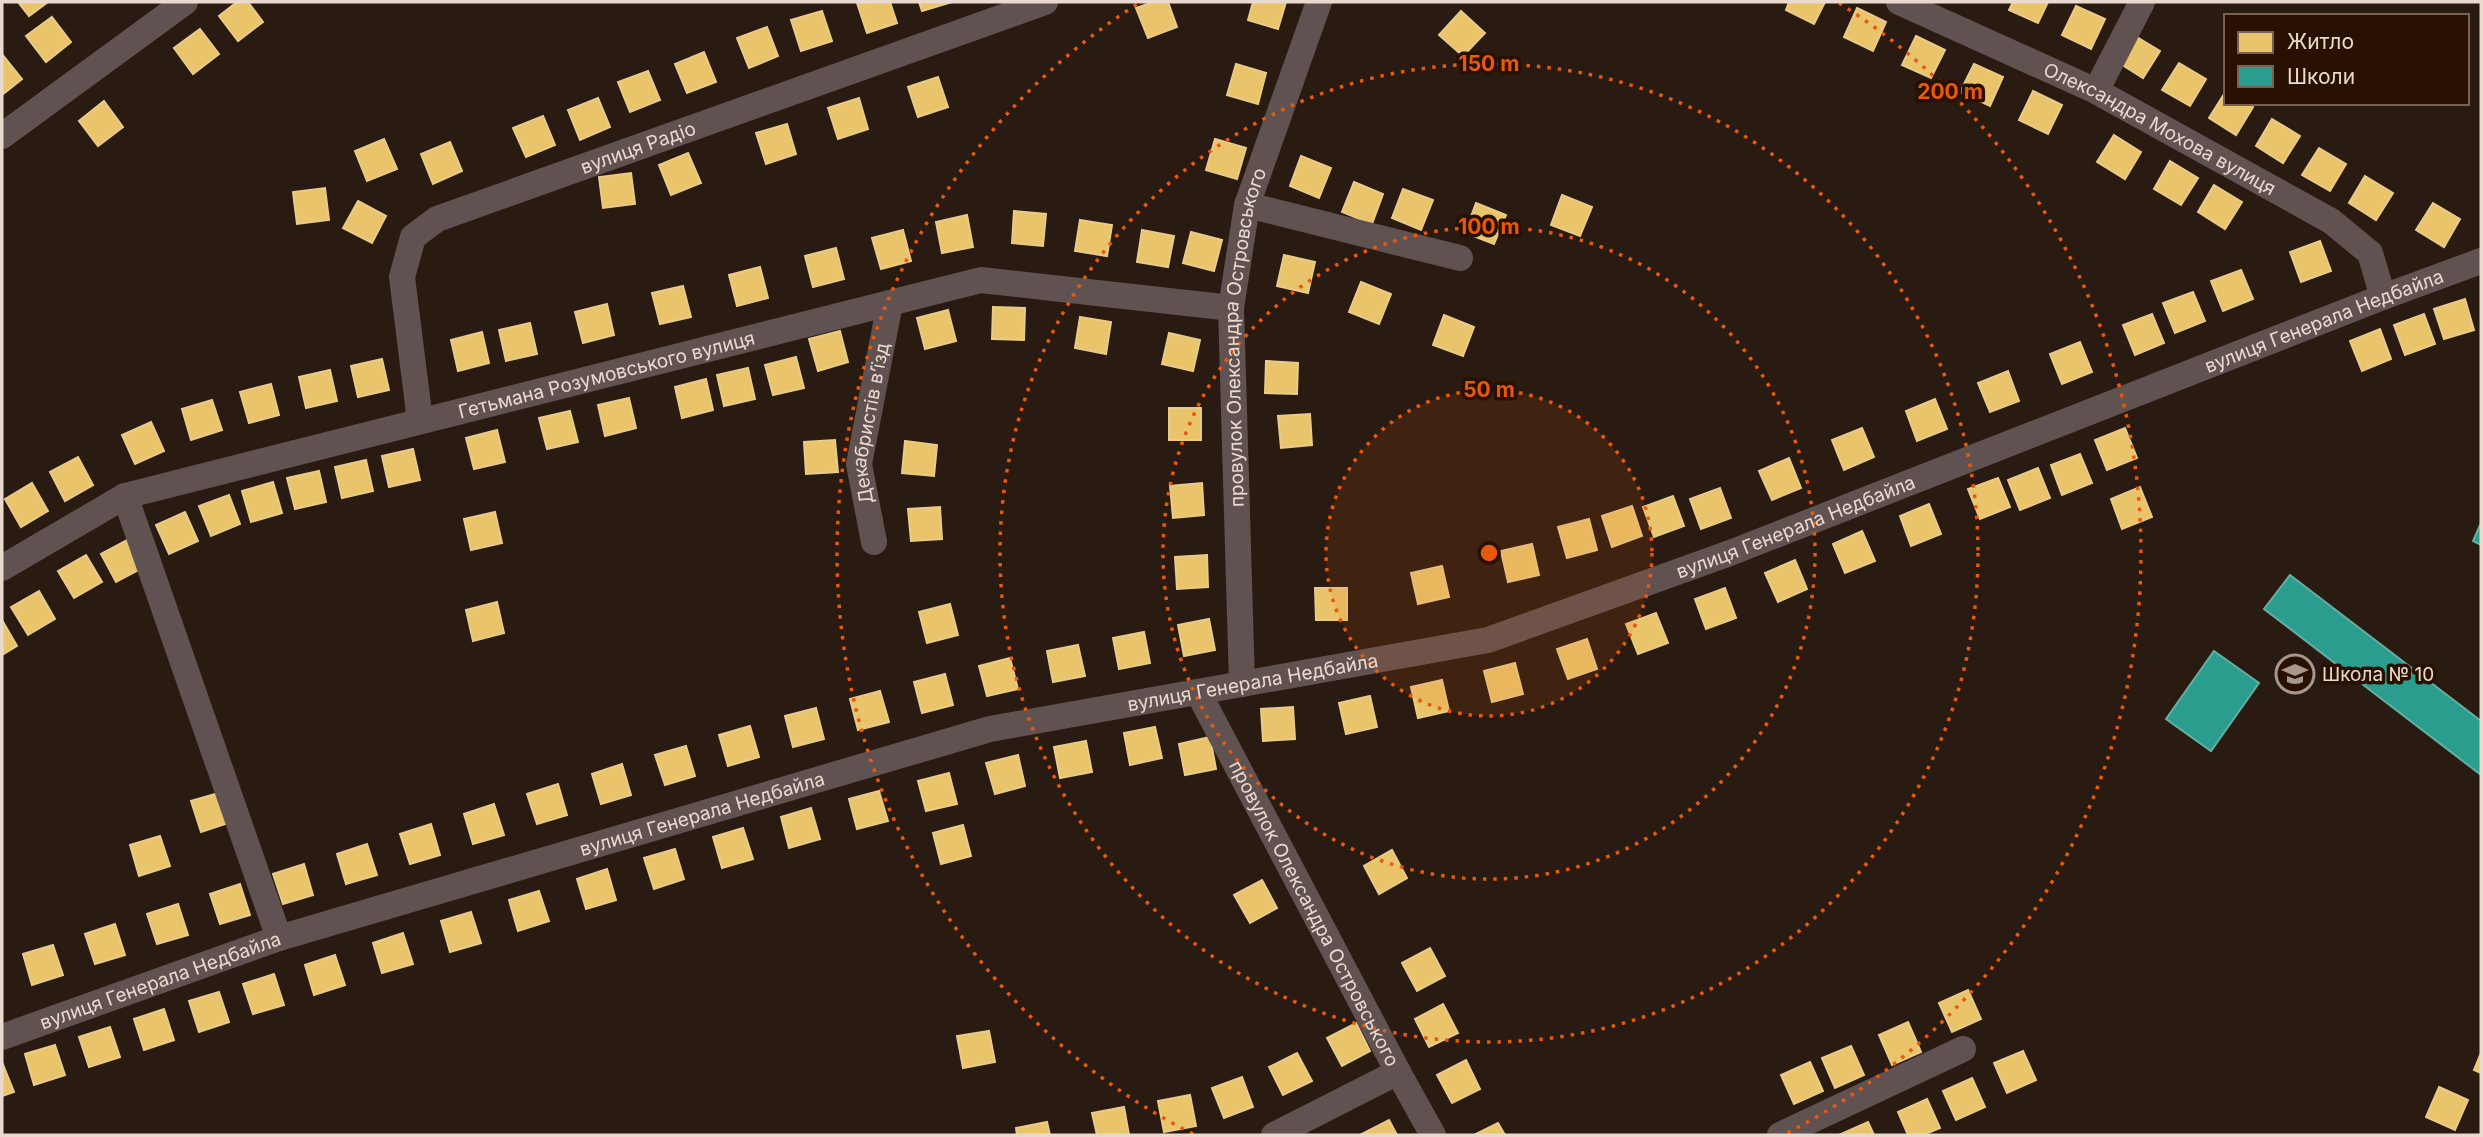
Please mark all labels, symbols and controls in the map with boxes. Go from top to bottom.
legend [2224,14,2469,105]
text: Житло [2287,29,2354,54]
text: 150 m [1459,51,1519,76]
street label: Олександра Мохова вулиця [2040,57,2280,200]
text: Школи [2287,64,2355,89]
text: 200 m [1917,79,1983,104]
street label: вулиця Радіо [577,116,699,178]
street label: провулок Олександра Островського [1219,165,1271,508]
text: 100 m [1458,214,1520,239]
street label: вулиця Генерала Недбайла [2201,264,2447,377]
street label: Гетьмана Розумовського вулиця [456,326,757,423]
street label: Декабристів в’їзд [847,340,894,506]
text: 50 m [1463,377,1515,402]
street label: вулиця Генерала Недбайла [1673,470,1918,583]
centre of rings [1477,541,1501,565]
street label: вулиця Генерала Недбайла [1125,648,1380,716]
school or university icon: Школа № 10 [2274,653,2316,695]
place label: Школа № 10 [2322,663,2434,686]
street label: провулок Олександра Островського [1225,756,1404,1070]
street label: вулиця Генерала Недбайла [577,767,827,861]
street label: вулиця Генерала Недбайла [37,927,284,1034]

